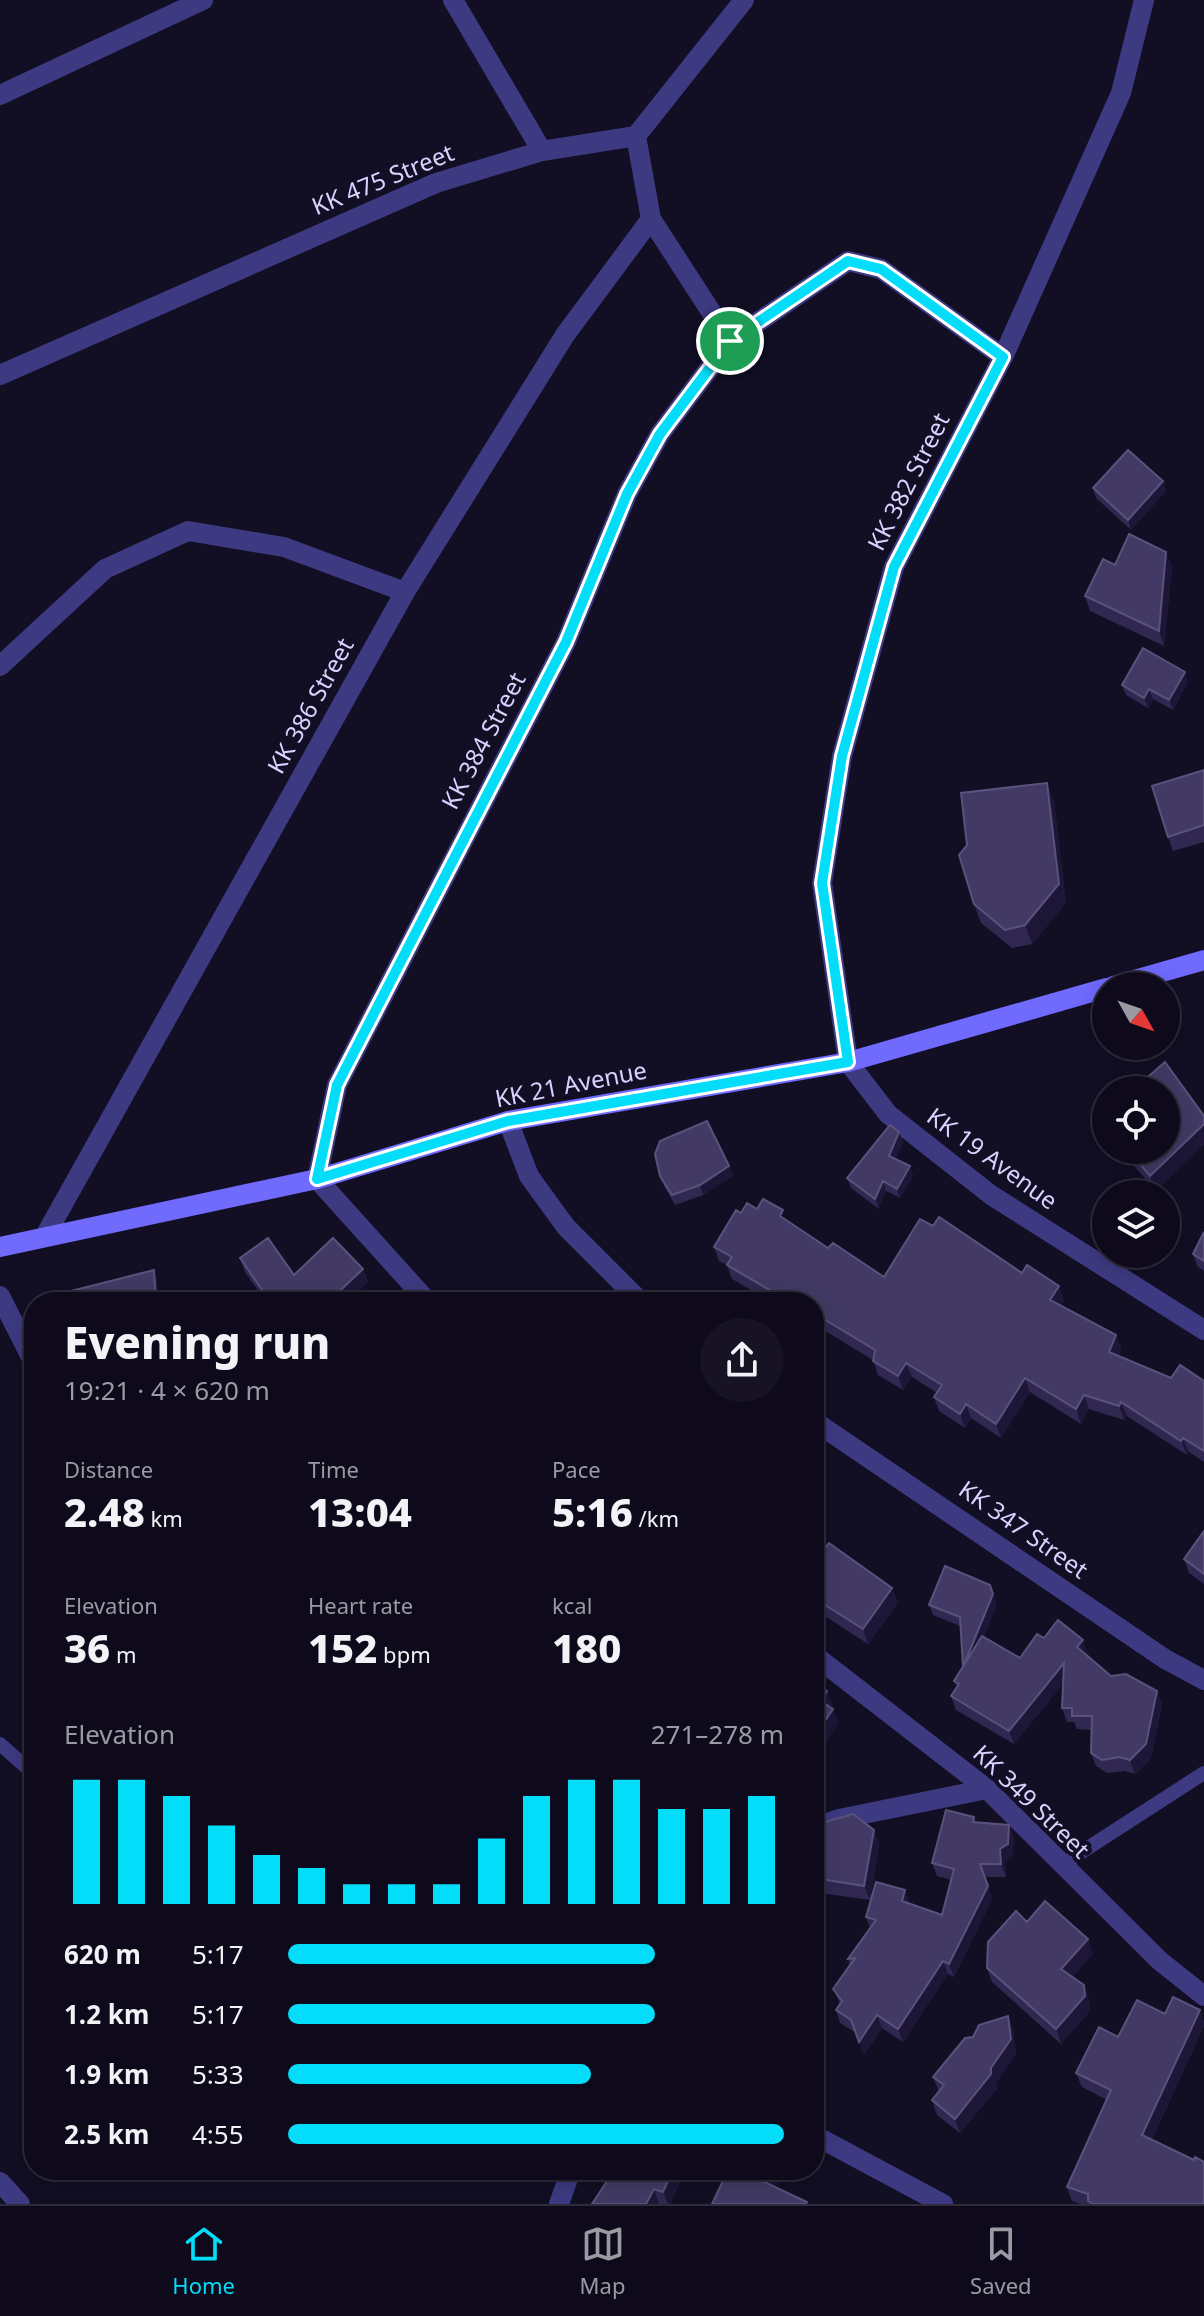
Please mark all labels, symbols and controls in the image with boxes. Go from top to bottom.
street label: KK 475 Street [307,135,459,222]
pin [696,307,764,375]
icon: arrive [708,319,752,363]
street label: KK 382 Street [859,407,957,556]
street label: KK 386 Street [259,631,361,779]
street label: KK 384 Street [433,666,533,814]
north arrow [1092,972,1180,1060]
map controls [1092,972,1180,1268]
street label: KK 21 Avenue [492,1053,649,1114]
button: locate [1092,1076,1180,1164]
street label: KK 19 Avenue [921,1099,1065,1216]
button: layers [1092,1180,1180,1268]
text: Evening run [64,1312,330,1372]
button: share [700,1318,784,1402]
text: 19:21 · 4 × 620 m [64,1372,270,1408]
text: Distance [64,1454,153,1484]
text: Time [308,1454,359,1484]
text: Pace [552,1454,601,1484]
street label: KK 347 Street [953,1472,1095,1586]
text: 2.48 [64,1484,145,1539]
text: 13:04 [308,1484,412,1539]
text: 5:16 [552,1484,633,1539]
text: km [145,1503,183,1533]
text: /km [633,1503,679,1533]
text: Elevation [64,1590,158,1620]
text: Heart rate [308,1590,413,1620]
text: kcal [552,1590,592,1620]
text: 36 [64,1620,110,1675]
text: 152 [308,1620,377,1675]
text: 180 [552,1620,621,1675]
text: m [110,1639,137,1669]
text: bpm [377,1639,431,1669]
text: Elevation [64,1716,175,1752]
text: 271–278 m [651,1716,784,1752]
street label: KK 349 Street [966,1737,1098,1865]
text: 620 m [64,1936,141,1972]
text: 5:17 [192,1936,244,1972]
text: 1.2 km [64,1996,149,2032]
text: 5:17 [192,1996,244,2032]
text: 1.9 km [64,2056,149,2092]
text: 5:33 [192,2056,244,2092]
text: 2.5 km [64,2116,149,2152]
text: 4:55 [192,2116,244,2152]
tab: Home [172,2222,235,2300]
tab: Map [580,2222,625,2300]
tab: Saved [970,2222,1032,2300]

